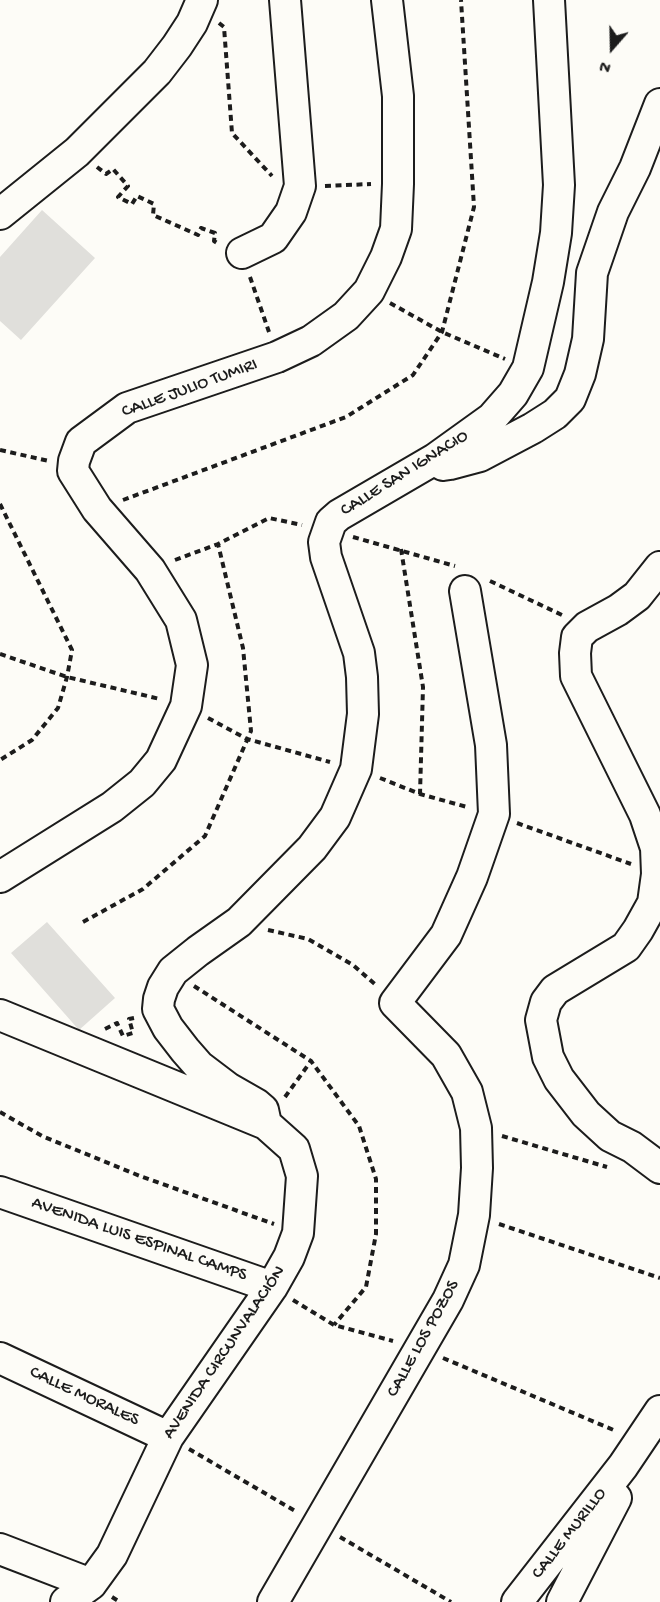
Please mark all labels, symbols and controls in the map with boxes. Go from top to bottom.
north arrow [582,18,642,78]
text: N [598,55,614,76]
street label: CALLE JULIO TUMIRI [119,354,261,424]
street label: CALLE SAN IGNACIO [337,426,473,522]
street label: AVENIDA LUIS ESPINAL CAMPS [28,1193,250,1287]
street label: AVENIDA CIRCUNVALACIÓN [159,1262,291,1444]
street label: CALLE LOS POZOS [383,1277,465,1401]
street label: CALLE MORALES [26,1362,142,1432]
street label: CALLE MURILLO [528,1484,612,1584]

